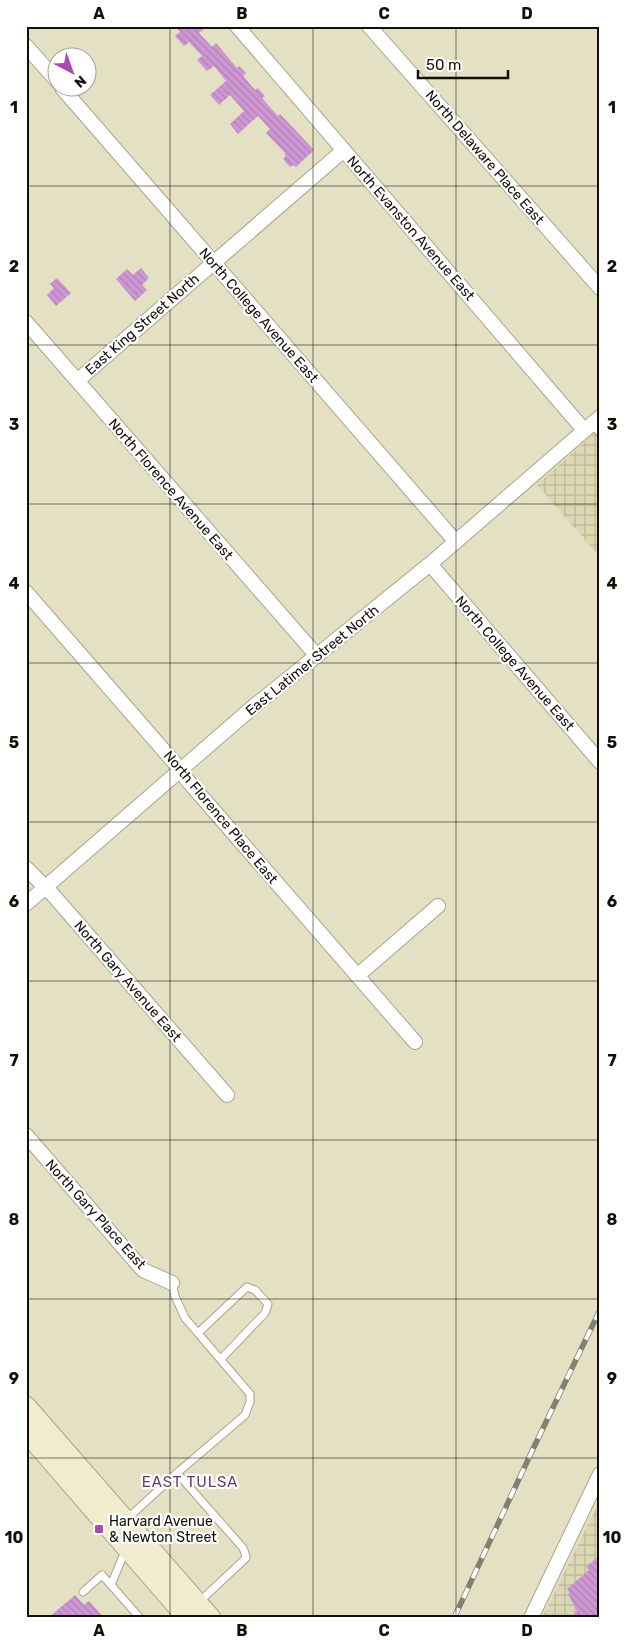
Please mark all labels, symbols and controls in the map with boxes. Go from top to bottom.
text: A [93,4,105,23]
text: B [236,4,248,23]
text: C [378,4,390,23]
text: D [521,4,533,23]
north arrow [48,48,98,98]
scale bar [418,48,508,80]
text: 50 m [426,56,461,74]
text: N [71,72,90,91]
street label: North Delaware Place East [422,87,548,228]
text: 1 [10,98,18,117]
text: 1 [608,98,616,117]
street label: North Evanston Avenue East [343,153,478,304]
street label: North College Avenue East [195,244,322,387]
text: 2 [9,257,19,276]
text: 2 [607,257,617,276]
street label: East King Street North [82,270,203,378]
text: 3 [9,415,19,434]
street label: North Florence Avenue East [105,415,237,564]
text: 3 [607,415,617,434]
text: 4 [9,574,20,593]
text: 4 [607,574,618,593]
street label: North College Avenue East [451,592,578,735]
street label: East Latimer Street North [242,601,382,719]
text: 5 [9,733,19,752]
text: 5 [607,733,617,752]
street label: North Florence Place East [160,747,282,888]
text: 6 [9,892,19,911]
text: 6 [607,892,617,911]
street label: North Gary Avenue East [70,917,185,1046]
text: 7 [9,1051,19,1070]
text: 7 [607,1051,617,1070]
street label: North Gary Place East [42,1156,150,1273]
text: 8 [9,1210,20,1229]
text: 8 [607,1210,618,1229]
text: 9 [9,1369,19,1388]
text: 9 [607,1369,617,1388]
district label: EAST TULSA [142,1473,238,1491]
place label: Harvard Avenue & Newton Street [109,1513,217,1546]
marker: Harvard Avenue & Newton Street [93,1523,105,1535]
text: 10 [5,1528,24,1547]
text: 10 [603,1528,622,1547]
text: A [93,1621,105,1640]
text: B [236,1621,248,1640]
text: C [378,1621,390,1640]
text: D [521,1621,533,1640]

